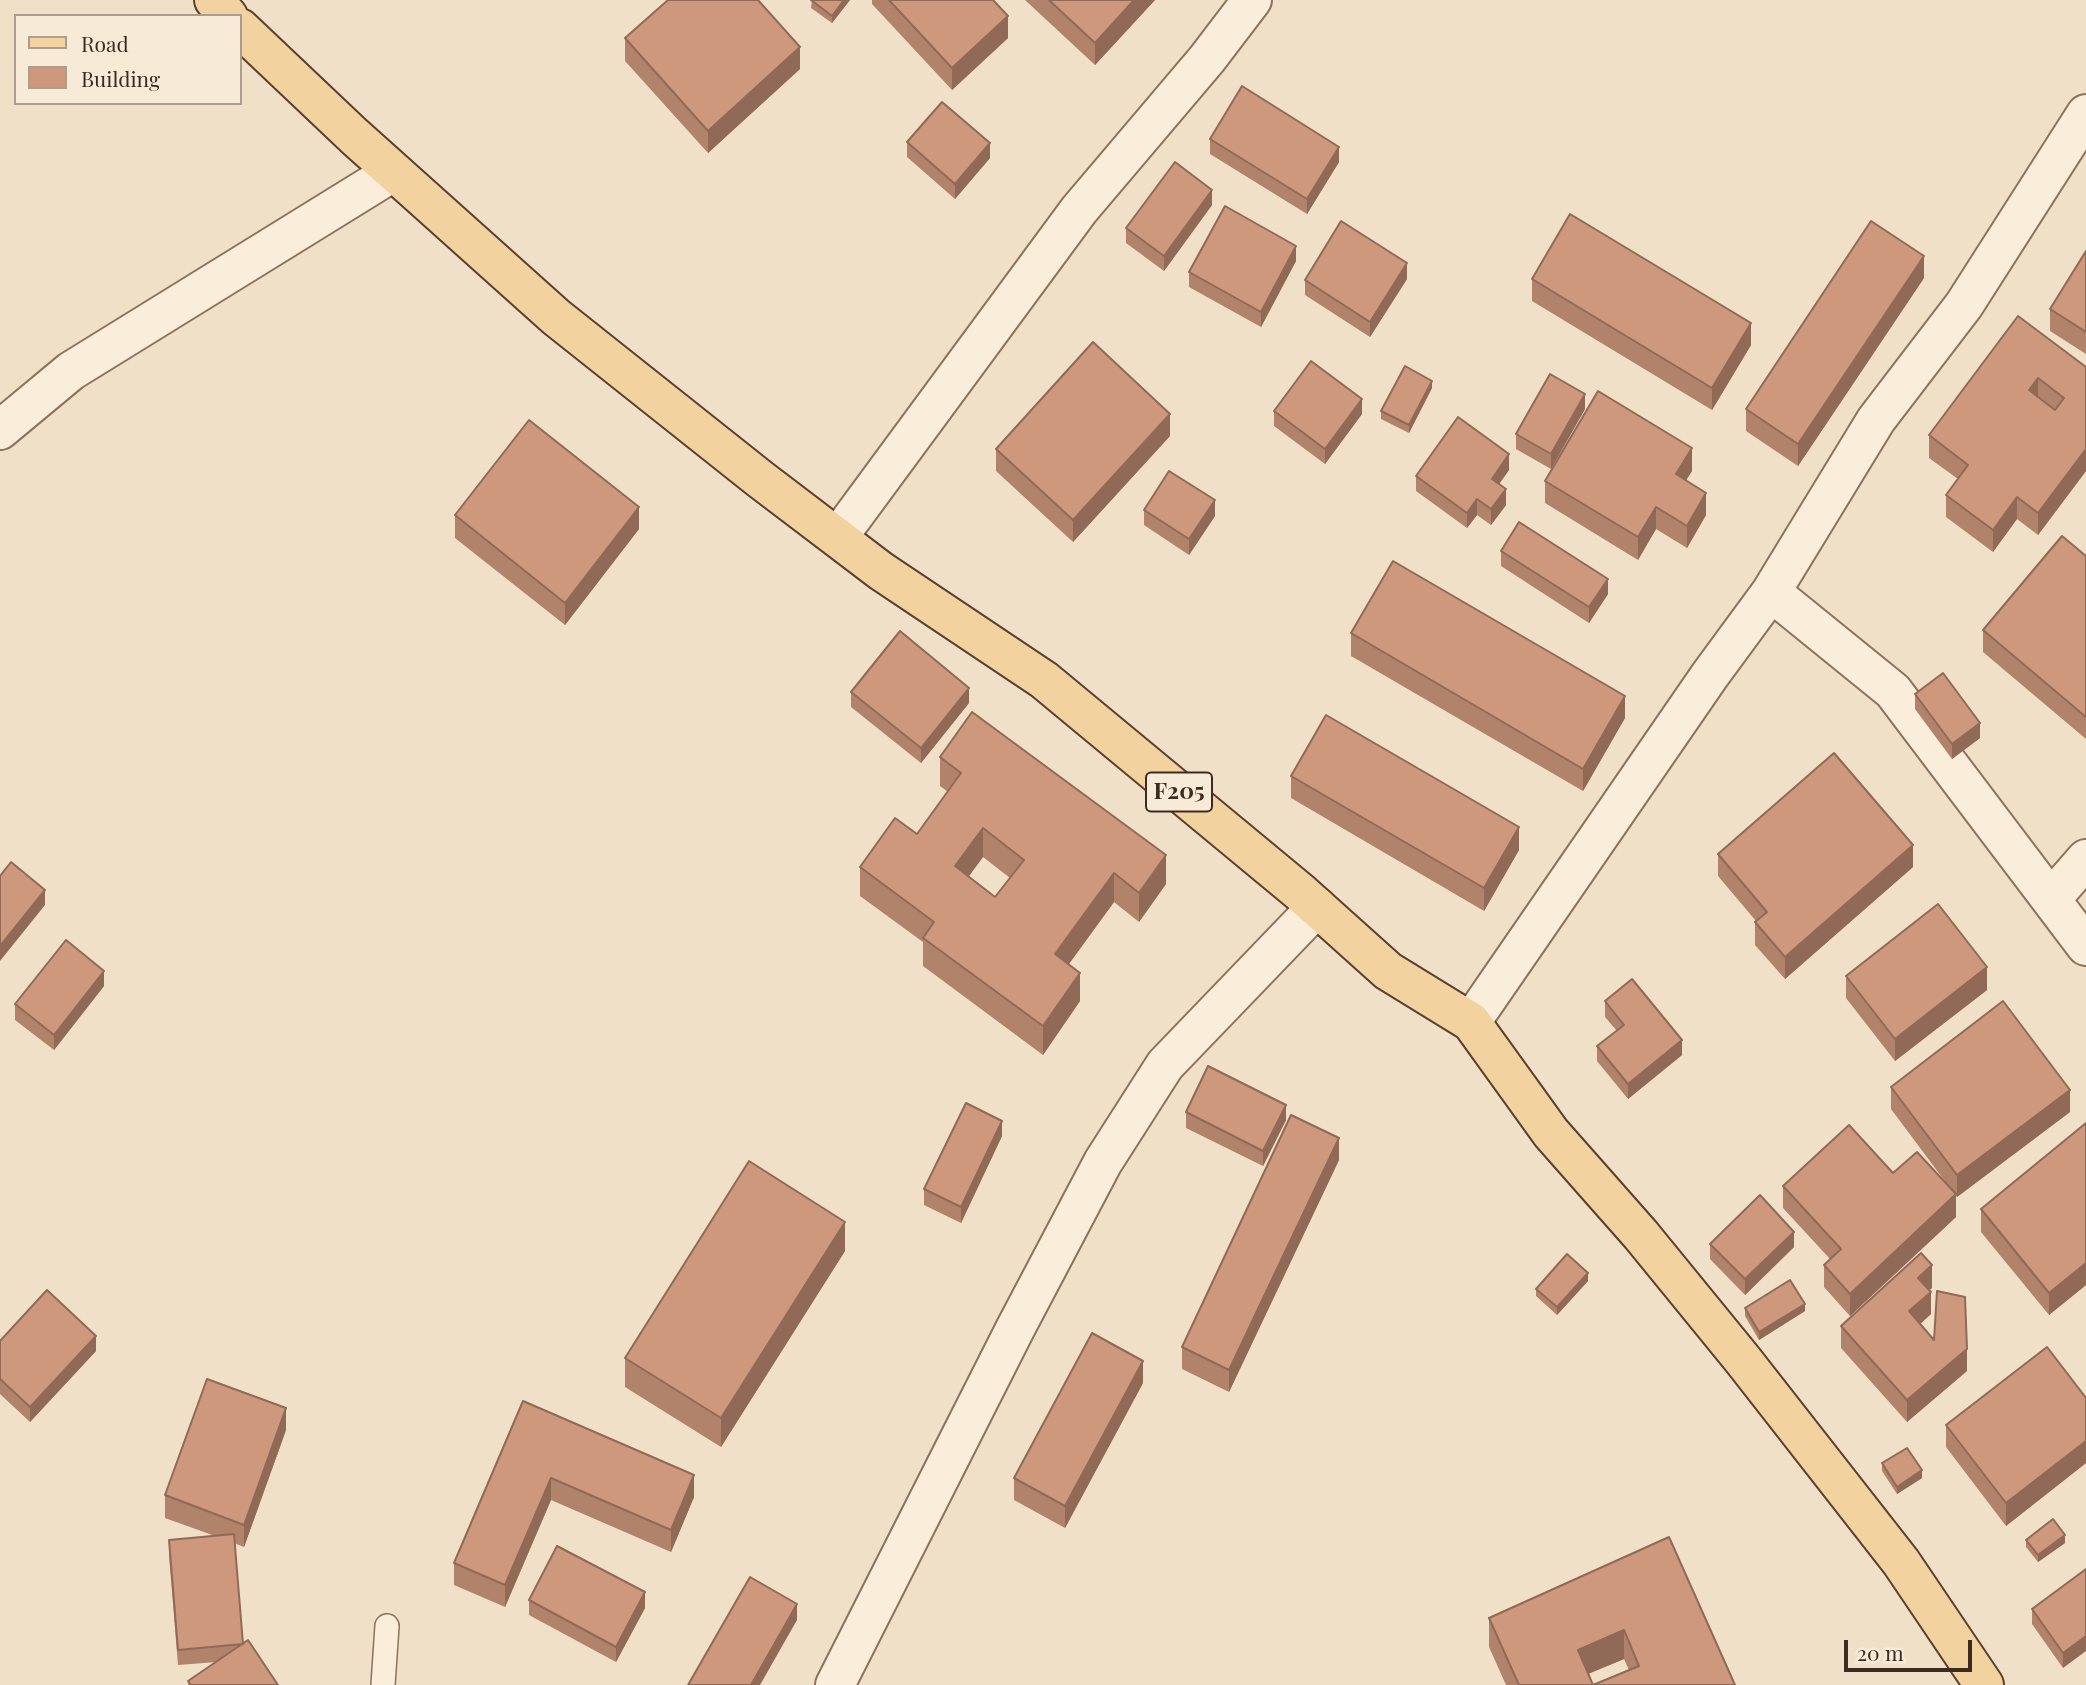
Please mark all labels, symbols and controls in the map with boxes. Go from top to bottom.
legend [14,14,242,105]
text: Road [81,29,129,57]
text: Building [81,64,160,92]
road number: F205 [1146,772,1212,812]
scale bar [1848,1626,1976,1670]
text: 20 m [1857,1638,1904,1666]

